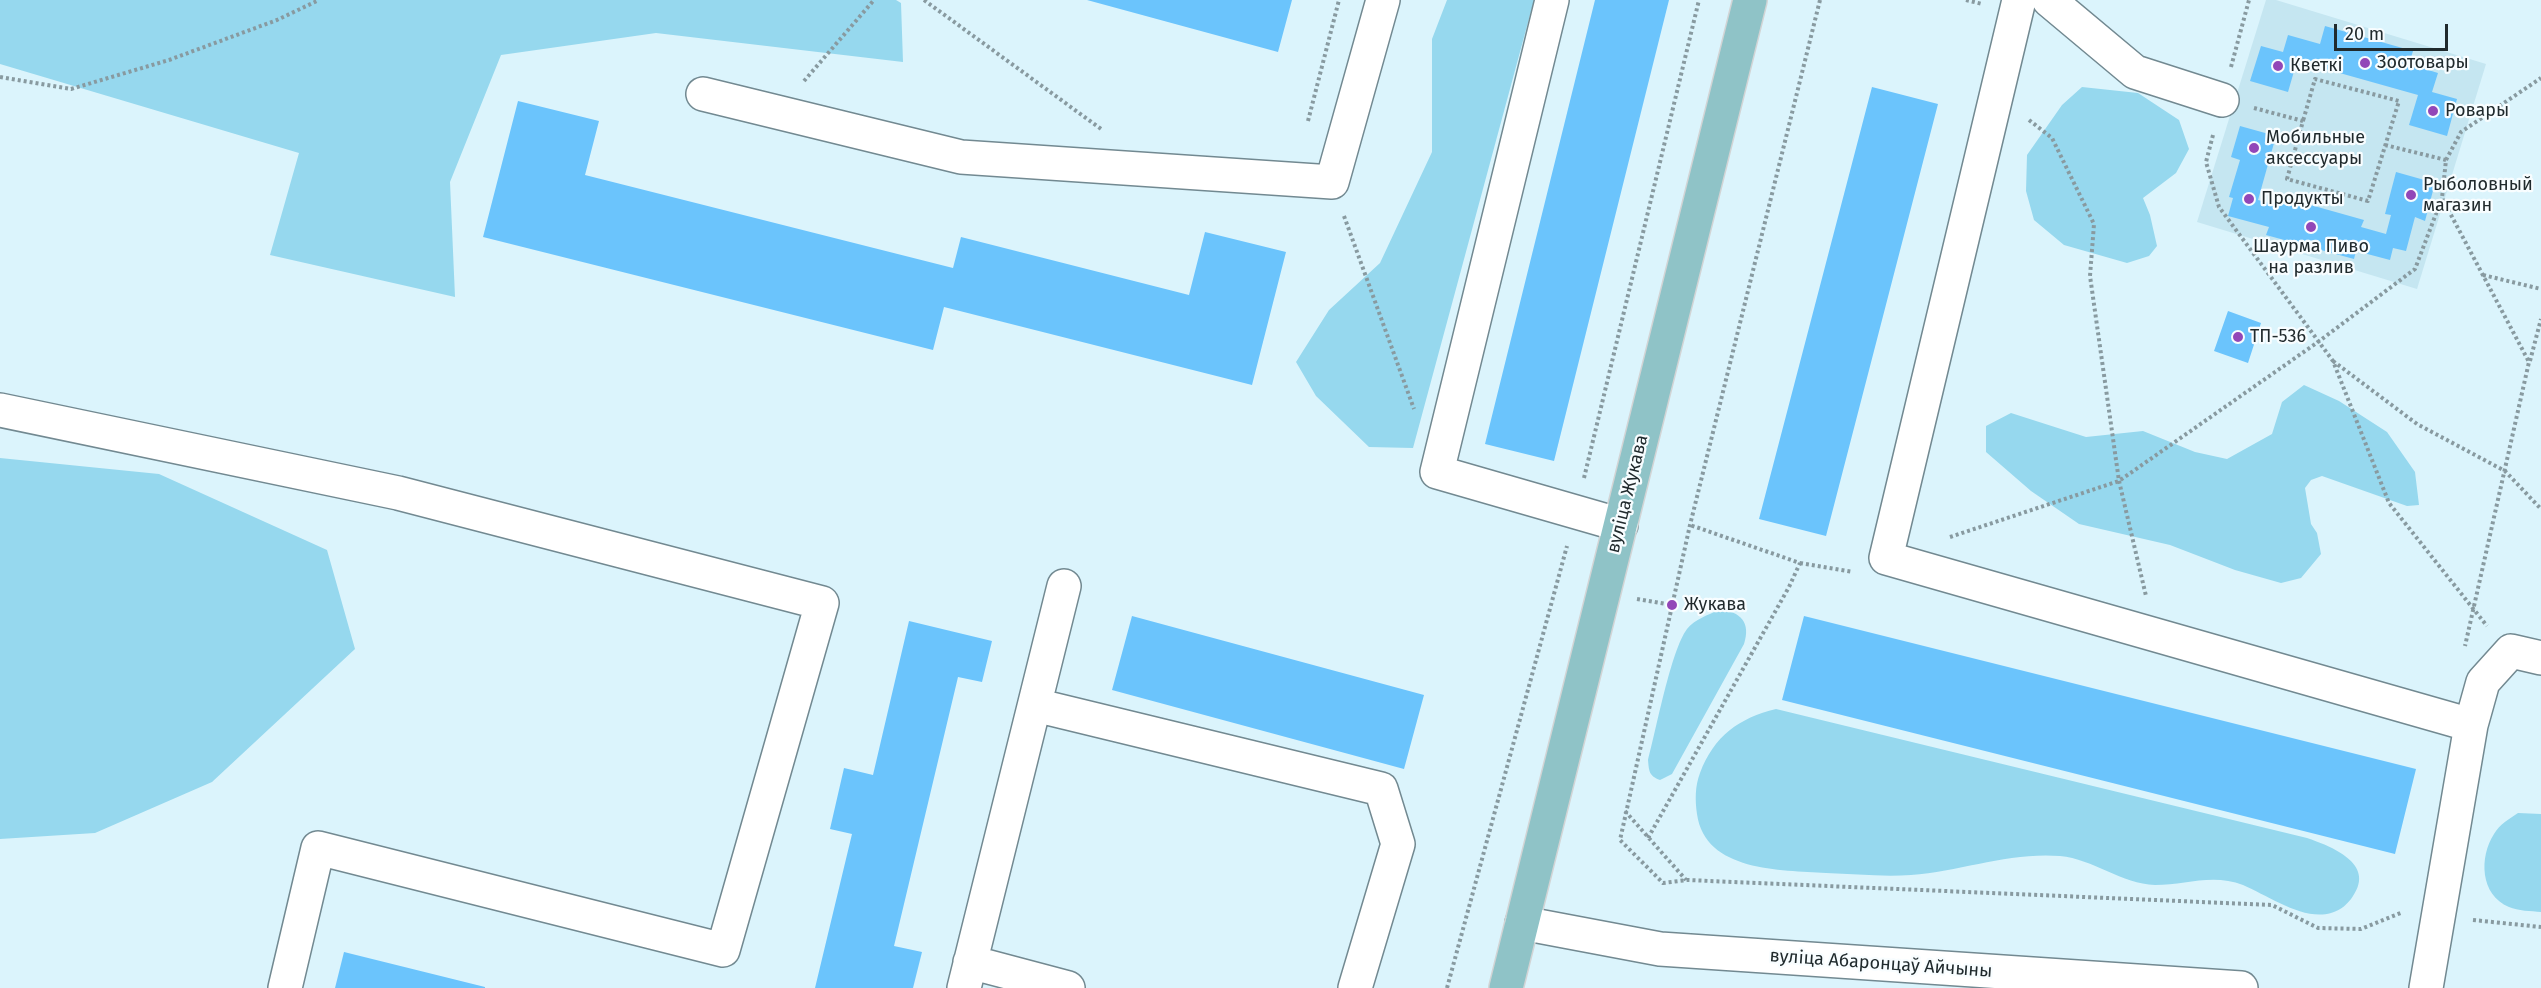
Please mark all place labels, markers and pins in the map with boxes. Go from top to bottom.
place label: Зоотовары [2377,52,2469,74]
place label: Кветкі [2290,55,2343,77]
marker: Зоотовары [2358,56,2372,70]
marker: Кветкі [2271,59,2285,73]
place label: Ровары [2445,100,2509,122]
marker: Ровары [2426,104,2440,118]
place label: Мобильные аксессуары [2266,127,2365,170]
marker: Мобильные аксессуары [2247,141,2261,155]
place label: Рыболовный магазин [2423,174,2533,216]
place label: Продукты [2261,188,2344,210]
marker: Рыболовный магазин [2404,188,2418,202]
marker: Продукты [2242,192,2256,206]
marker: Шаурма Пиво на разлив [2304,220,2318,234]
place label: Шаурма Пиво на разлив [2253,236,2369,278]
place label: ТП-536 [2250,326,2306,348]
marker: ТП-536 [2231,330,2245,344]
place label: Жукава [1684,594,1746,616]
marker: Жукава [1665,598,1679,612]

